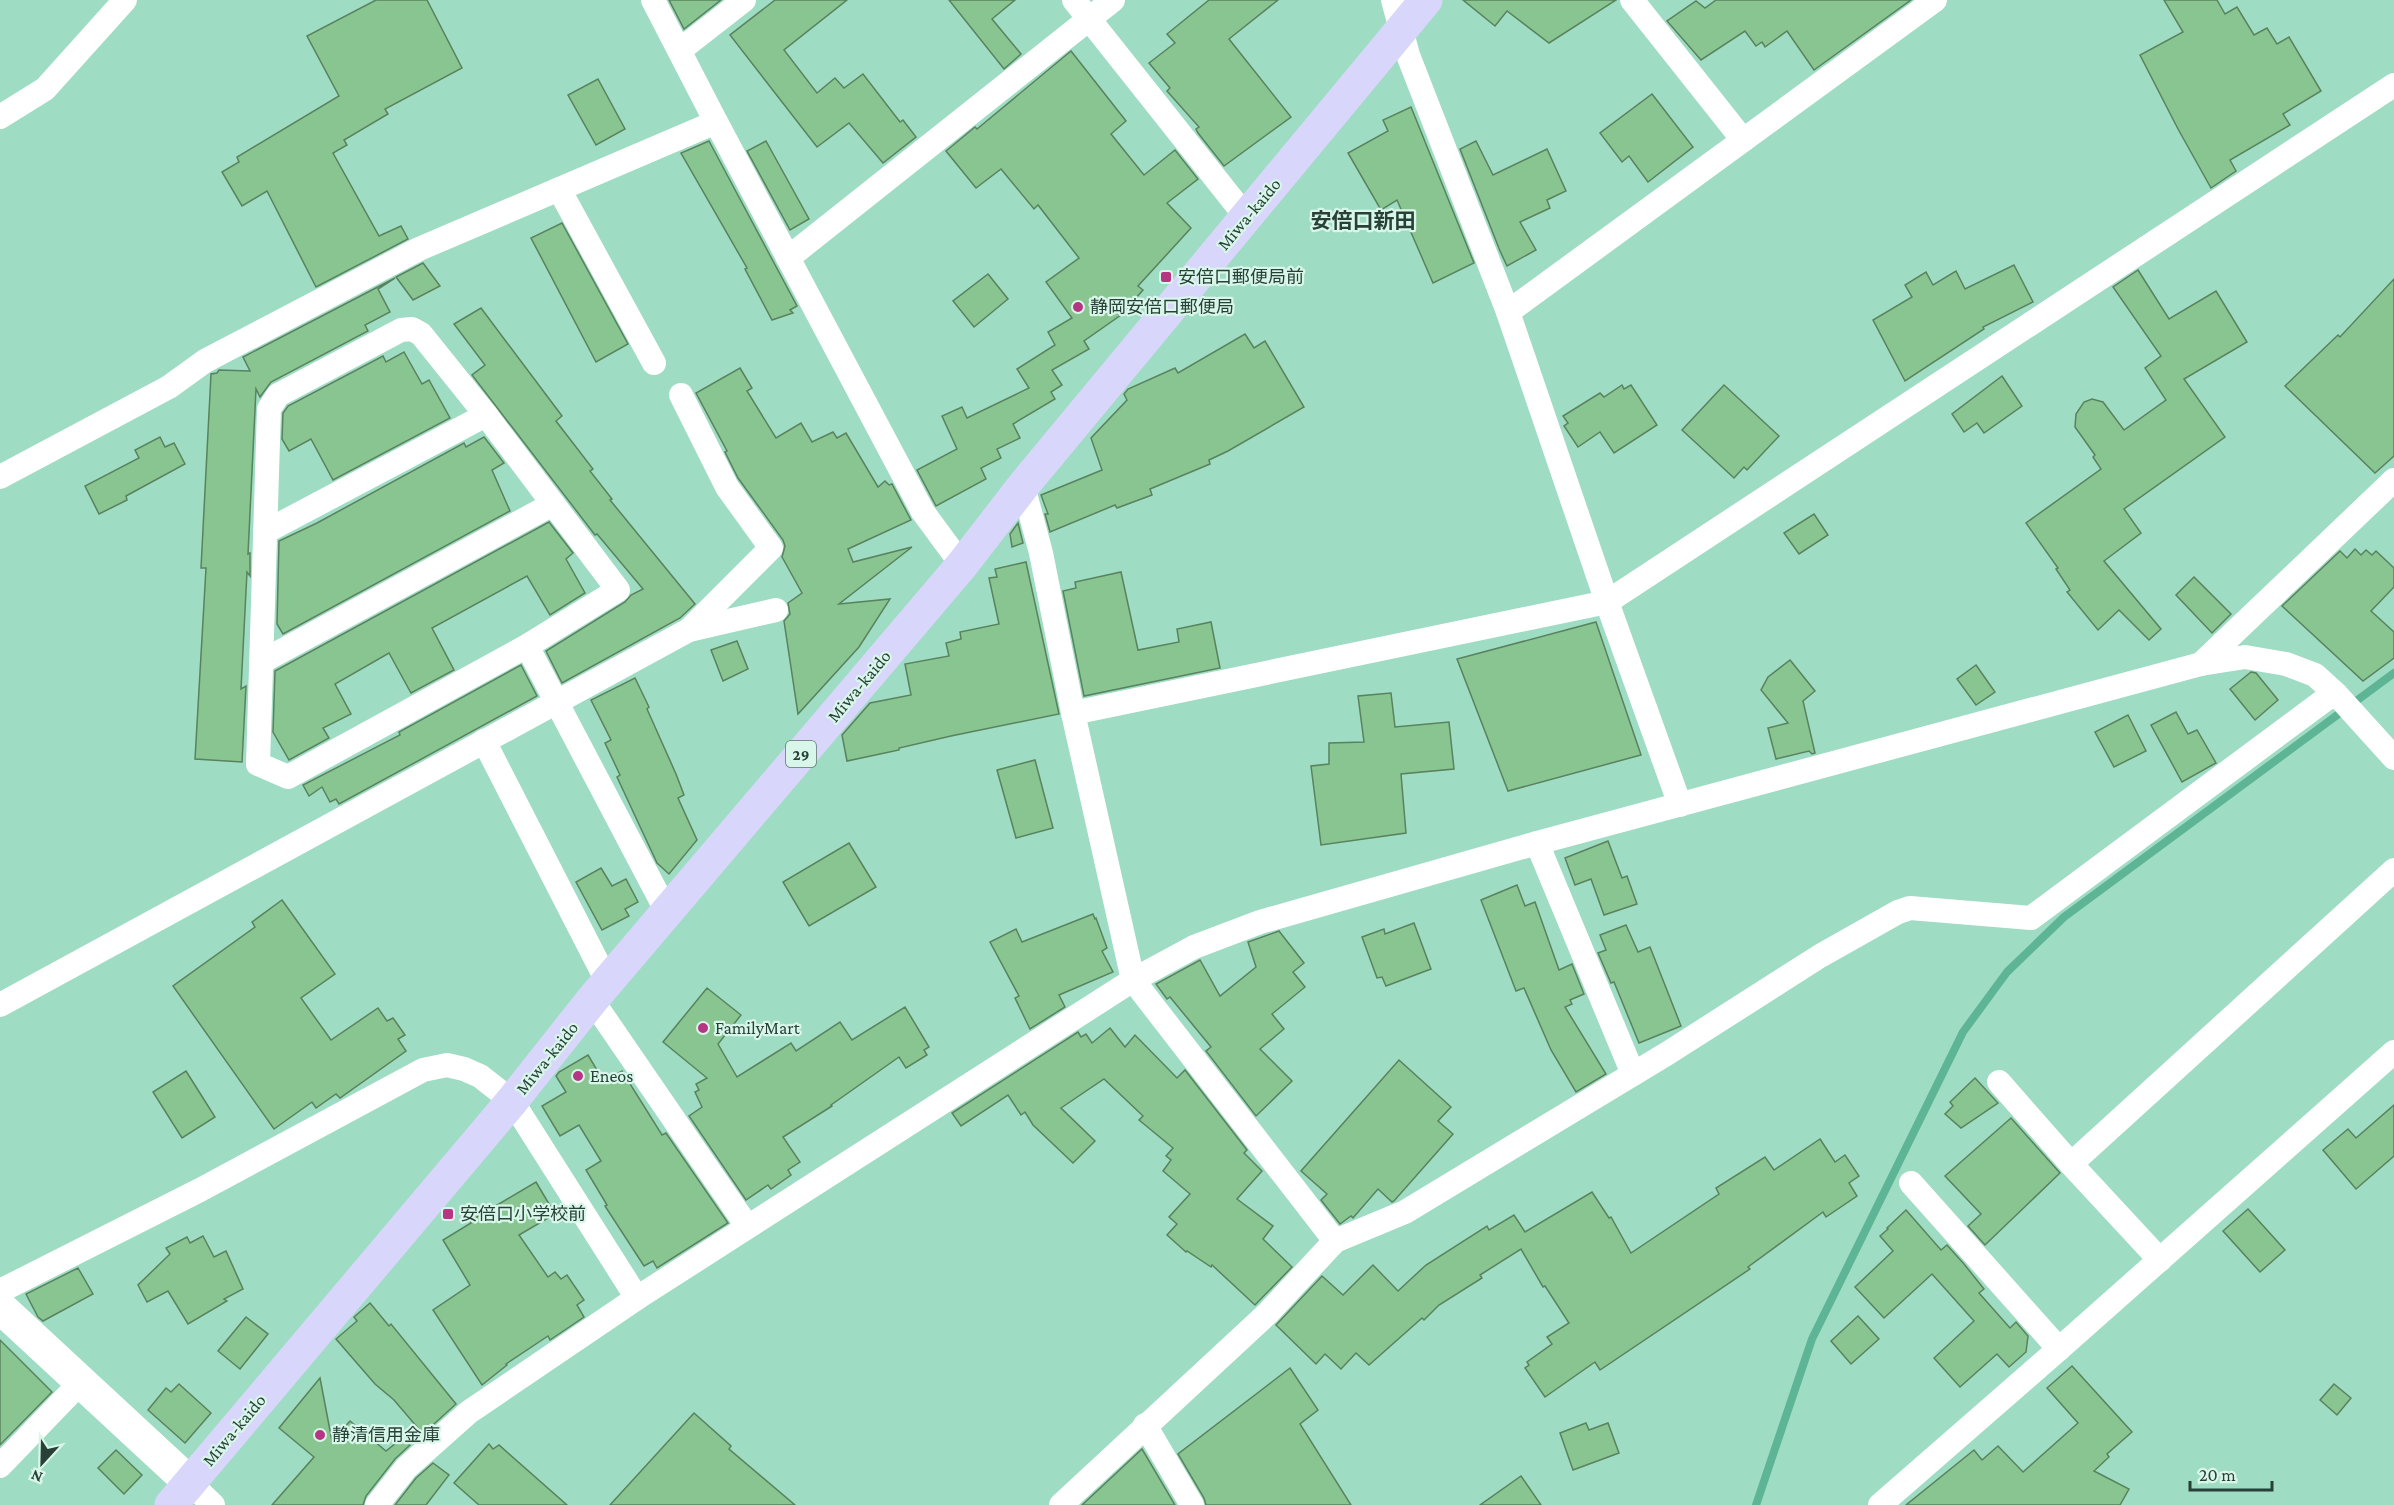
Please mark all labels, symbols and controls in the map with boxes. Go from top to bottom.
street label: Miwa-kaido [1213,174,1285,254]
district label: 安倍口新田 [1311,209,1416,233]
place label: 安倍口郵便局前 [1178,267,1304,287]
marker: 安倍口郵便局前 [1159,270,1173,284]
place label: 静岡安倍口郵便局 [1090,297,1234,317]
marker: 静岡安倍口郵便局 [1071,300,1085,314]
street label: Miwa-kaido [823,646,895,726]
road number: 29 [786,741,816,767]
street label: Miwa-kaido [512,1018,582,1098]
place label: FamilyMart [715,1018,801,1038]
marker: FamilyMart [696,1021,710,1035]
place label: Eneos [590,1066,633,1086]
marker: Eneos [571,1069,585,1083]
place label: 安倍口小学校前 [460,1204,586,1224]
marker: 安倍口小学校前 [441,1207,455,1221]
street label: Miwa-kaido [198,1390,270,1470]
place label: 静清信用金庫 [332,1425,440,1445]
marker: 静清信用金庫 [313,1428,327,1442]
north arrow [12,1433,72,1493]
scale bar [2190,1454,2272,1492]
text: 20 m [2199,1465,2236,1485]
text: N [28,1466,45,1486]

